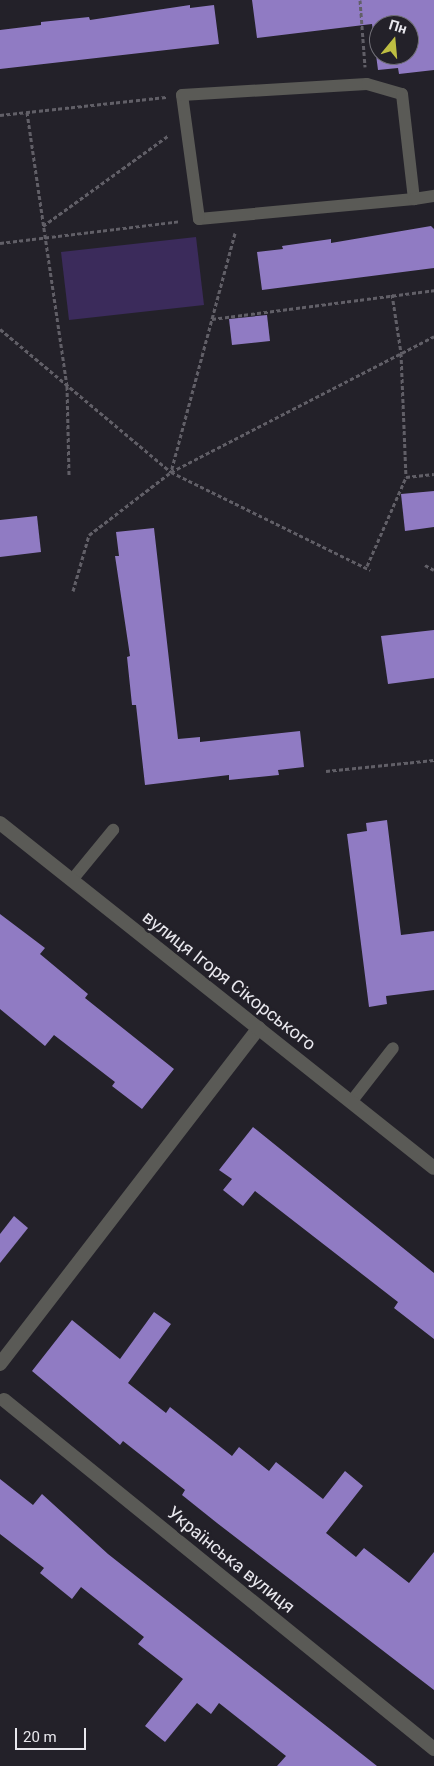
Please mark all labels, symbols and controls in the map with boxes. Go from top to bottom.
north arrow [369,15,419,65]
text: Пн [387,16,409,37]
street label: вулиця Ігоря Сікорського [138,907,320,1055]
street label: Українська вулиця [163,1502,299,1618]
scale bar [18,1718,89,1750]
text: 20 m [23,1728,57,1746]

